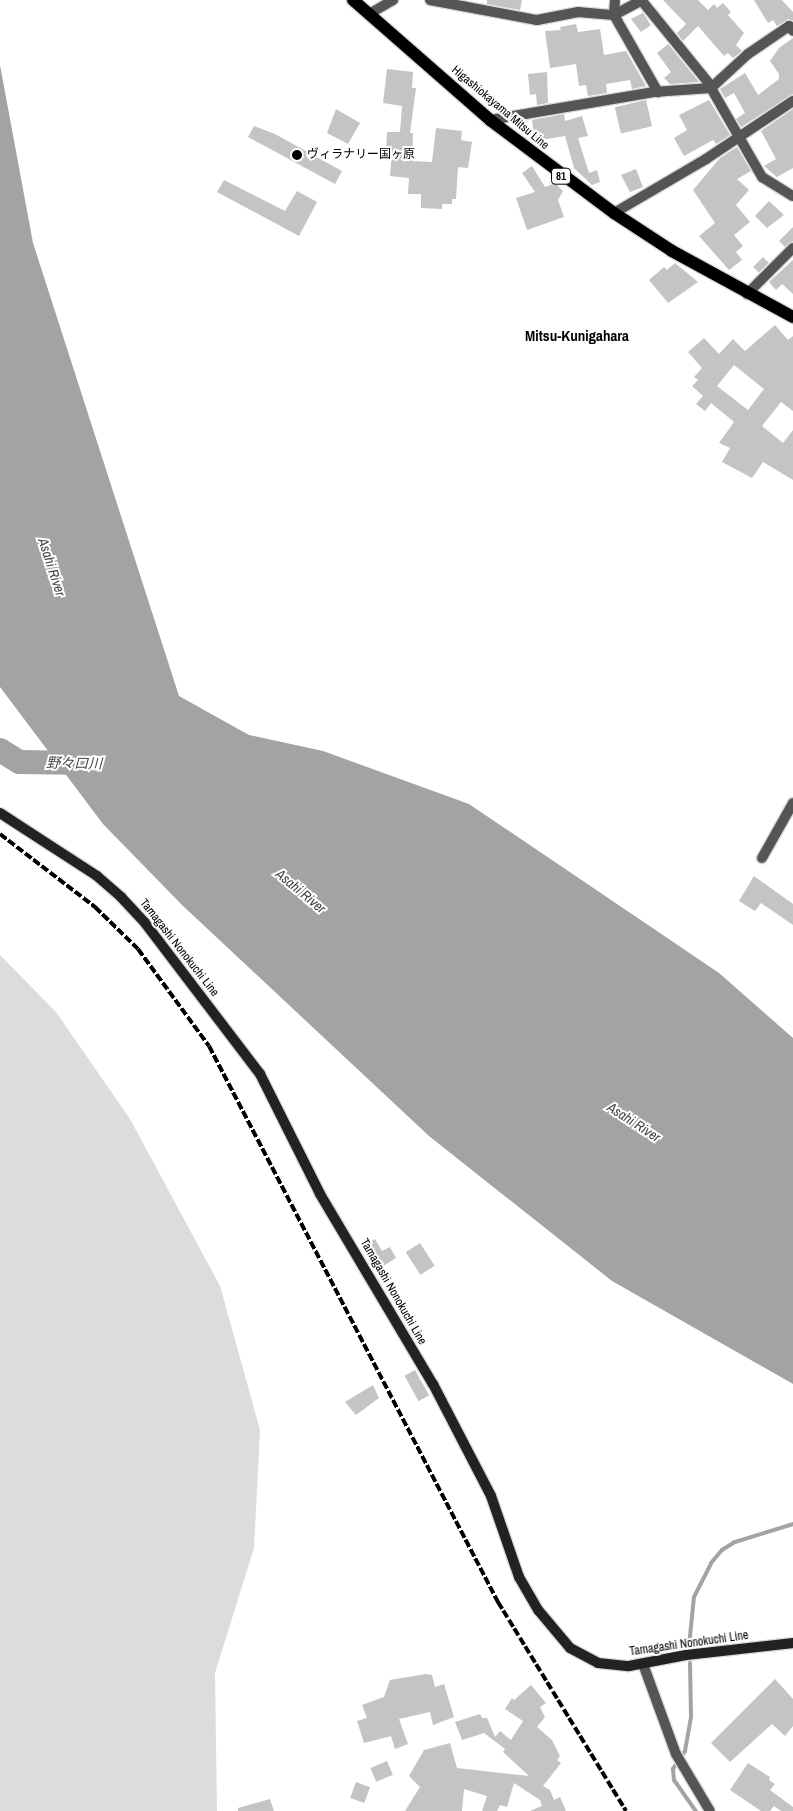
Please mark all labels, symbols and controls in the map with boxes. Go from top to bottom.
street label: Higashiokayama Mitsu Line [448,63,552,153]
place label: ヴィラナリー国ヶ原 [307,148,415,162]
marker: ヴィラナリー国ヶ原 [291,149,303,161]
road number: 81 [550,168,572,185]
district label: Mitsu-Kunigahara [525,327,629,345]
water label: Asahi River [35,536,69,598]
water label: 野々口川 [46,754,102,772]
water label: Asahi River [273,865,329,917]
street label: Tamagashi Nonokuchi Line [136,896,222,1000]
water label: Asahi River [604,1099,664,1145]
street label: Tamagashi Nonokuchi Line [357,1236,429,1348]
street label: Tamagashi Nonokuchi Line [629,1629,749,1659]

